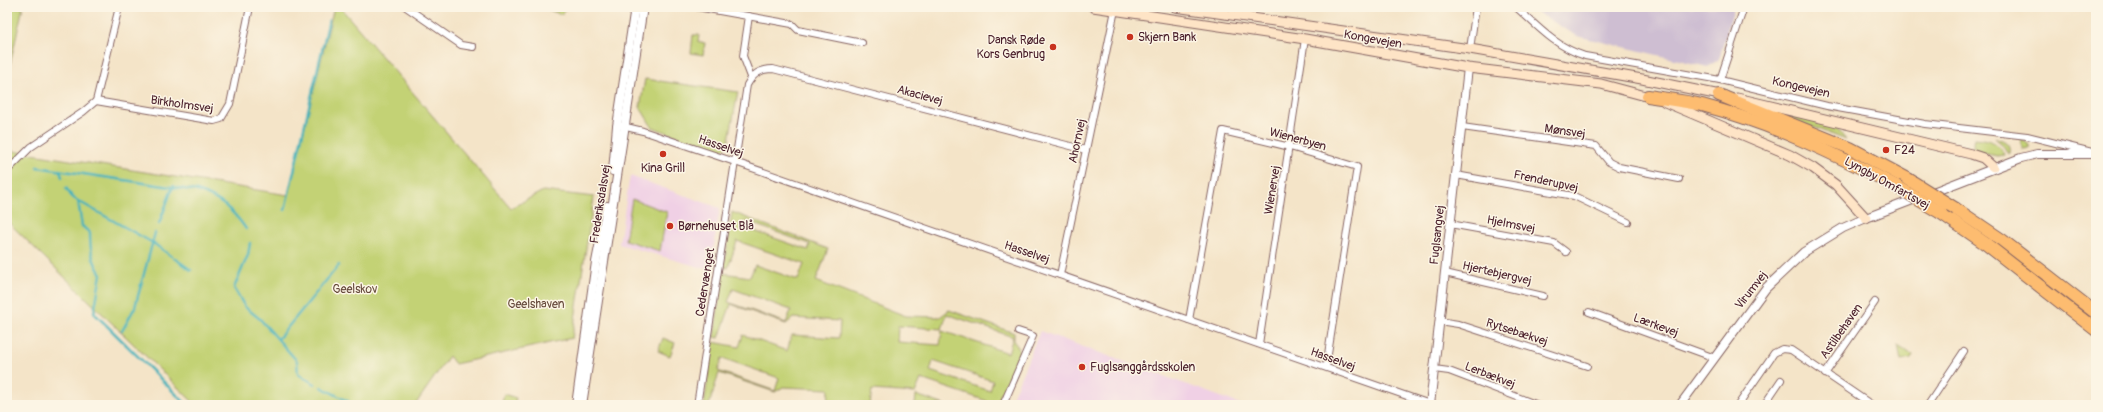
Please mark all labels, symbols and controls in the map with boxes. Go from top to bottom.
street label: Kongevejen [1343,27,1403,52]
place label: Skjern Bank [1138,30,1196,45]
marker: Skjern Bank [1125,32,1135,42]
place label: Dansk Røde Kors Genbrug [976,33,1045,62]
marker: Dansk Røde Kors Genbrug [1048,42,1058,52]
street label: Kongevejen [1771,74,1831,101]
street label: Akacievej [895,82,945,109]
street label: Birkholmsvej [150,93,214,116]
street label: Ahornvej [1065,117,1090,165]
street label: Mønsvej [1544,121,1587,142]
street label: Wienerbyen [1268,125,1328,154]
street label: Hasselvej [696,132,746,161]
place label: F24 [1894,143,1915,158]
marker: F24 [1881,145,1891,155]
marker: Kina Grill [658,149,668,159]
street label: Lyngby Omfartsvej [1842,154,1932,213]
place label: Kina Grill [641,161,685,176]
street label: Frederiksdalsvej [587,163,614,245]
street label: Wienervej [1261,164,1284,216]
street label: Frenderupvej [1512,167,1580,196]
street label: Fuglsangvej [1427,204,1448,265]
street label: Hjelmsvej [1485,212,1537,237]
place label: Børnehuset Blå [678,219,754,234]
marker: Børnehuset Blå [665,221,675,231]
street label: Hasselvej [1002,238,1052,267]
street label: Cedervænget [693,246,718,318]
street label: Hjertebjergvej [1461,258,1533,289]
street label: Virumvej [1732,268,1771,312]
park label: Geelskov [333,282,377,297]
park label: Geelshaven [507,297,565,312]
street label: Astilbehaven [1817,301,1866,362]
street label: Lærkevej [1631,310,1681,341]
street label: Rytsebækvej [1484,315,1550,350]
street label: Hasselvej [1308,344,1358,375]
street label: Lerbækvej [1462,359,1517,392]
place label: Fuglsanggårdsskolen [1090,360,1195,375]
marker: Fuglsanggårdsskolen [1077,362,1087,372]

